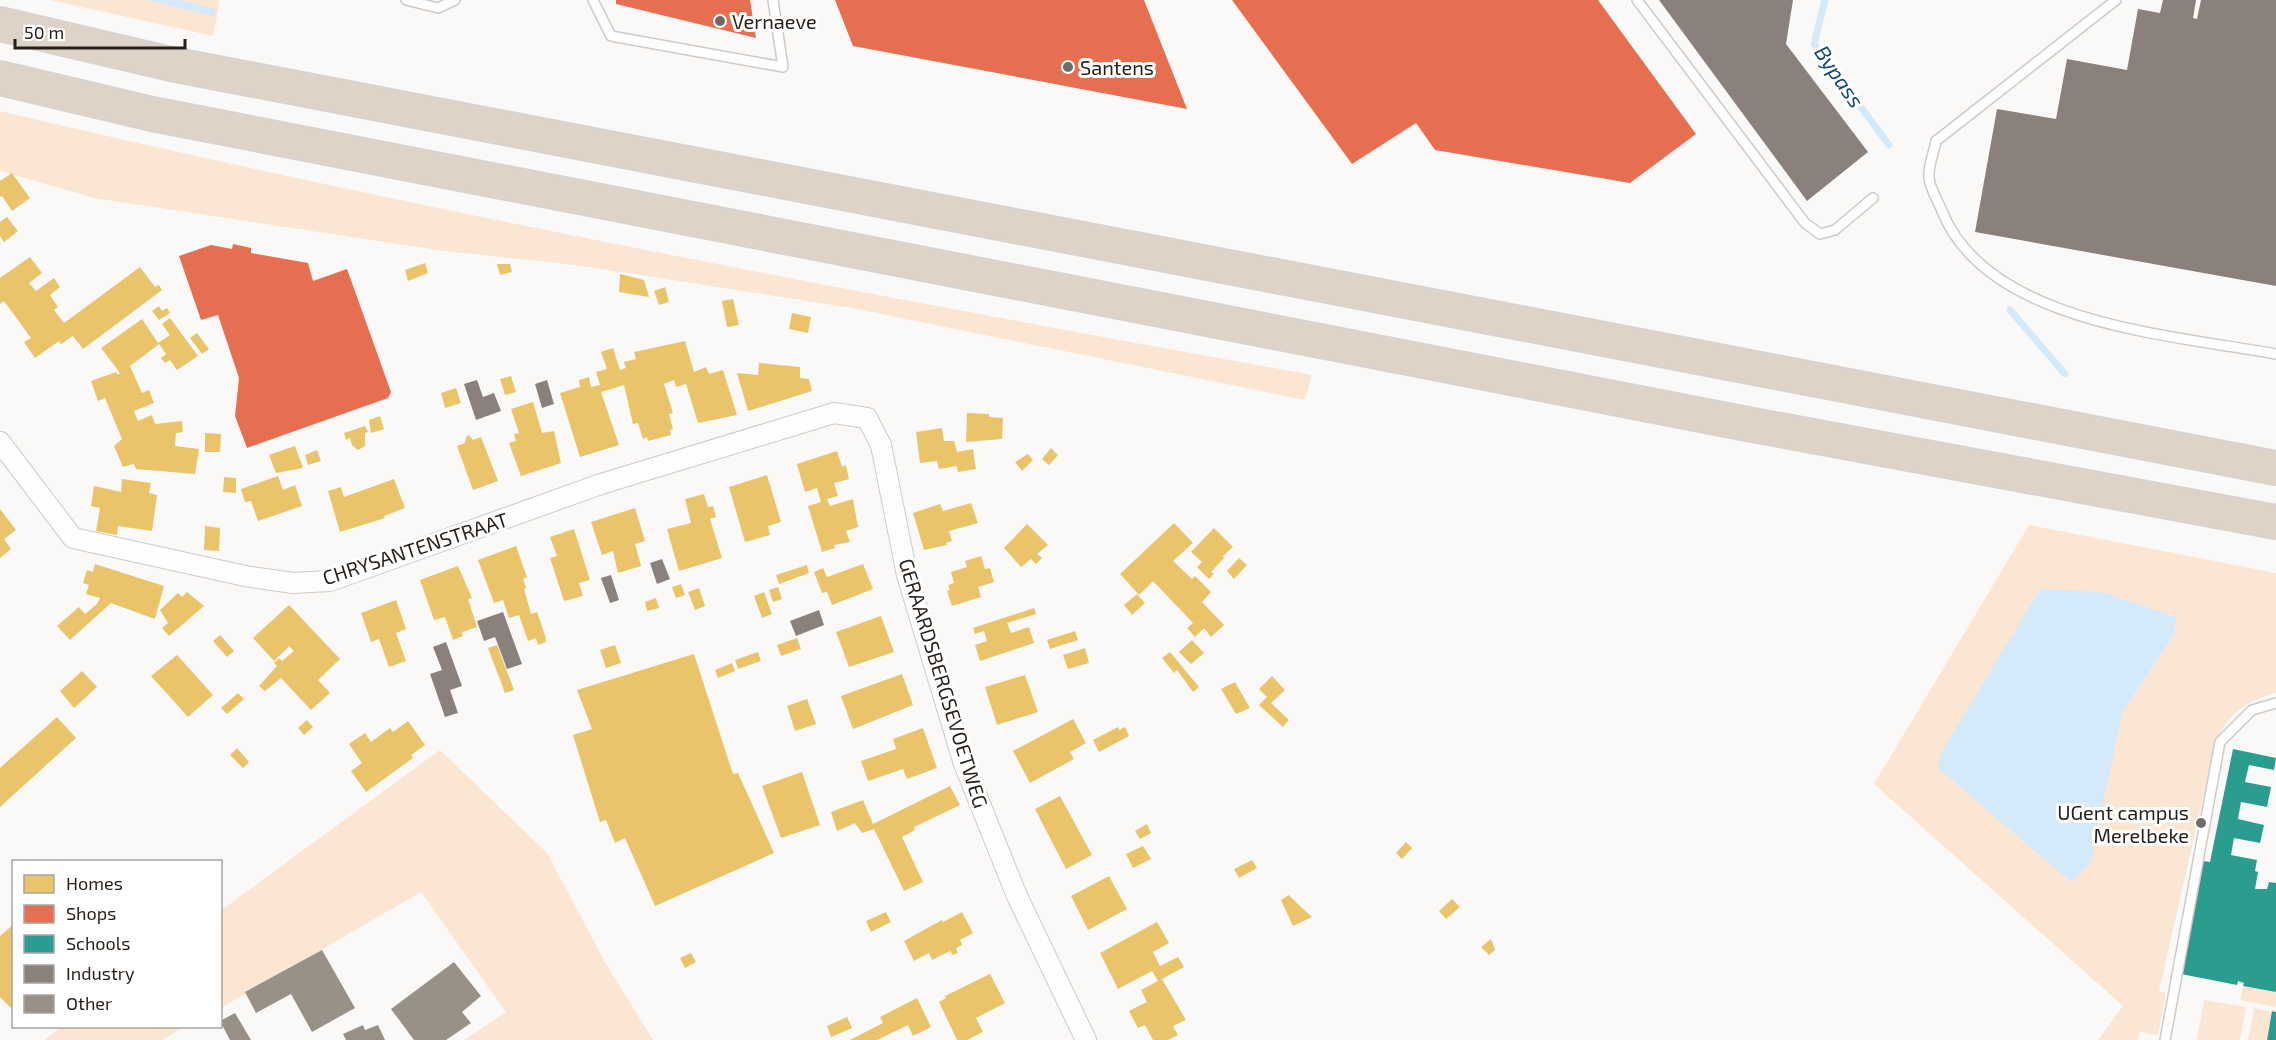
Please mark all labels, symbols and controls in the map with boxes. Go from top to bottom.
place label: Vernaeve [732,9,817,33]
scale bar [15,12,184,50]
marker: Vernaeve [713,14,727,28]
text: 50 m [24,21,64,43]
water label: Bypass [1809,40,1870,112]
place label: Santens [1080,55,1154,79]
marker: Santens [1061,60,1075,74]
street label: CHRYSANTENSTRAAT [319,507,511,589]
street label: GERAARDSBERGSEVOETWEG [895,555,993,811]
place label: UGent campus Merelbeke [2057,800,2189,847]
marker: UGent campus Merelbeke [2194,816,2208,830]
legend [12,860,222,1028]
text: Homes [66,872,123,894]
text: Shops [66,902,116,924]
text: Schools [66,932,130,954]
text: Industry [66,962,135,984]
text: Other [66,992,112,1014]

